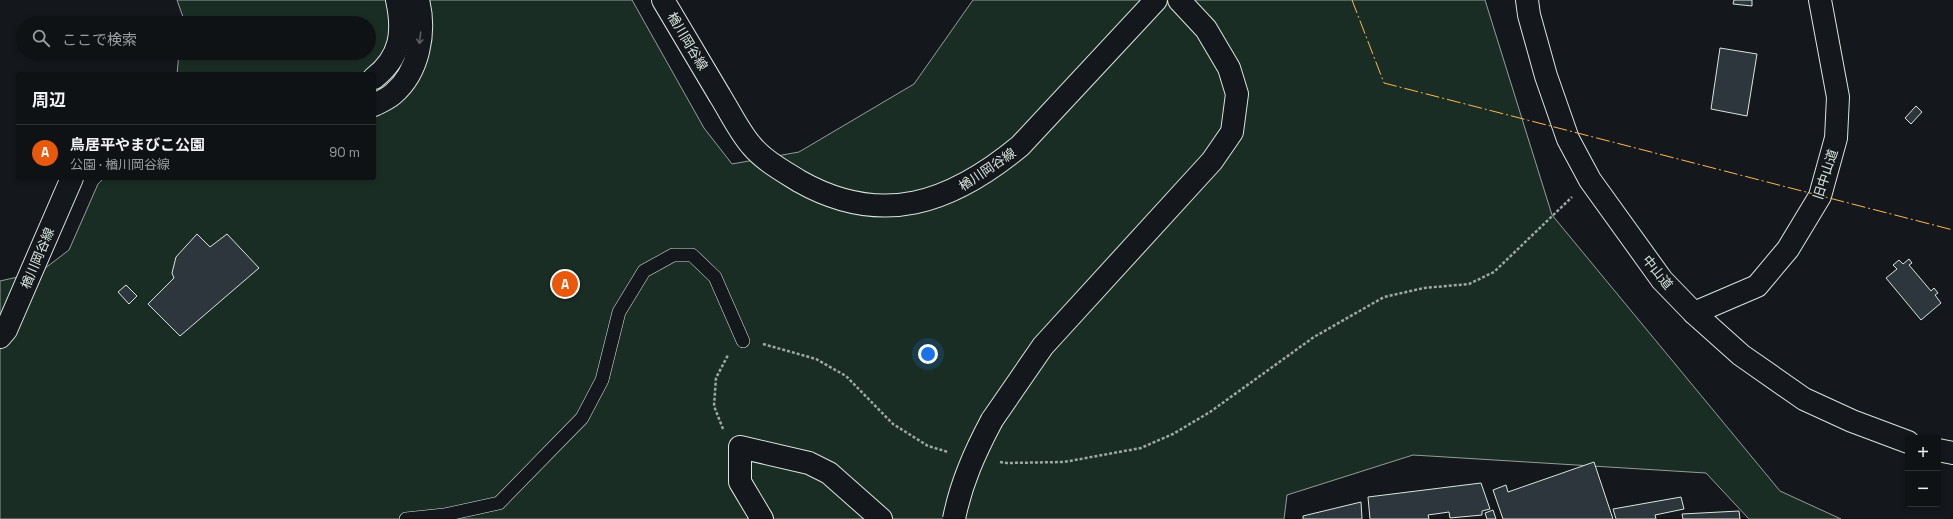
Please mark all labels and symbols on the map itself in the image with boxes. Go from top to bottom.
street label: 楢川岡谷線 [664,9,712,73]
one-way arrow [416,32,424,45]
street label: 楢川岡谷線 [956,144,1019,195]
street label: 旧中山道 [1809,147,1842,202]
street label: 楢川岡谷線 [17,225,58,291]
street label: 中山道 [1639,252,1676,293]
pin: A [552,269,578,299]
your location [918,344,938,364]

